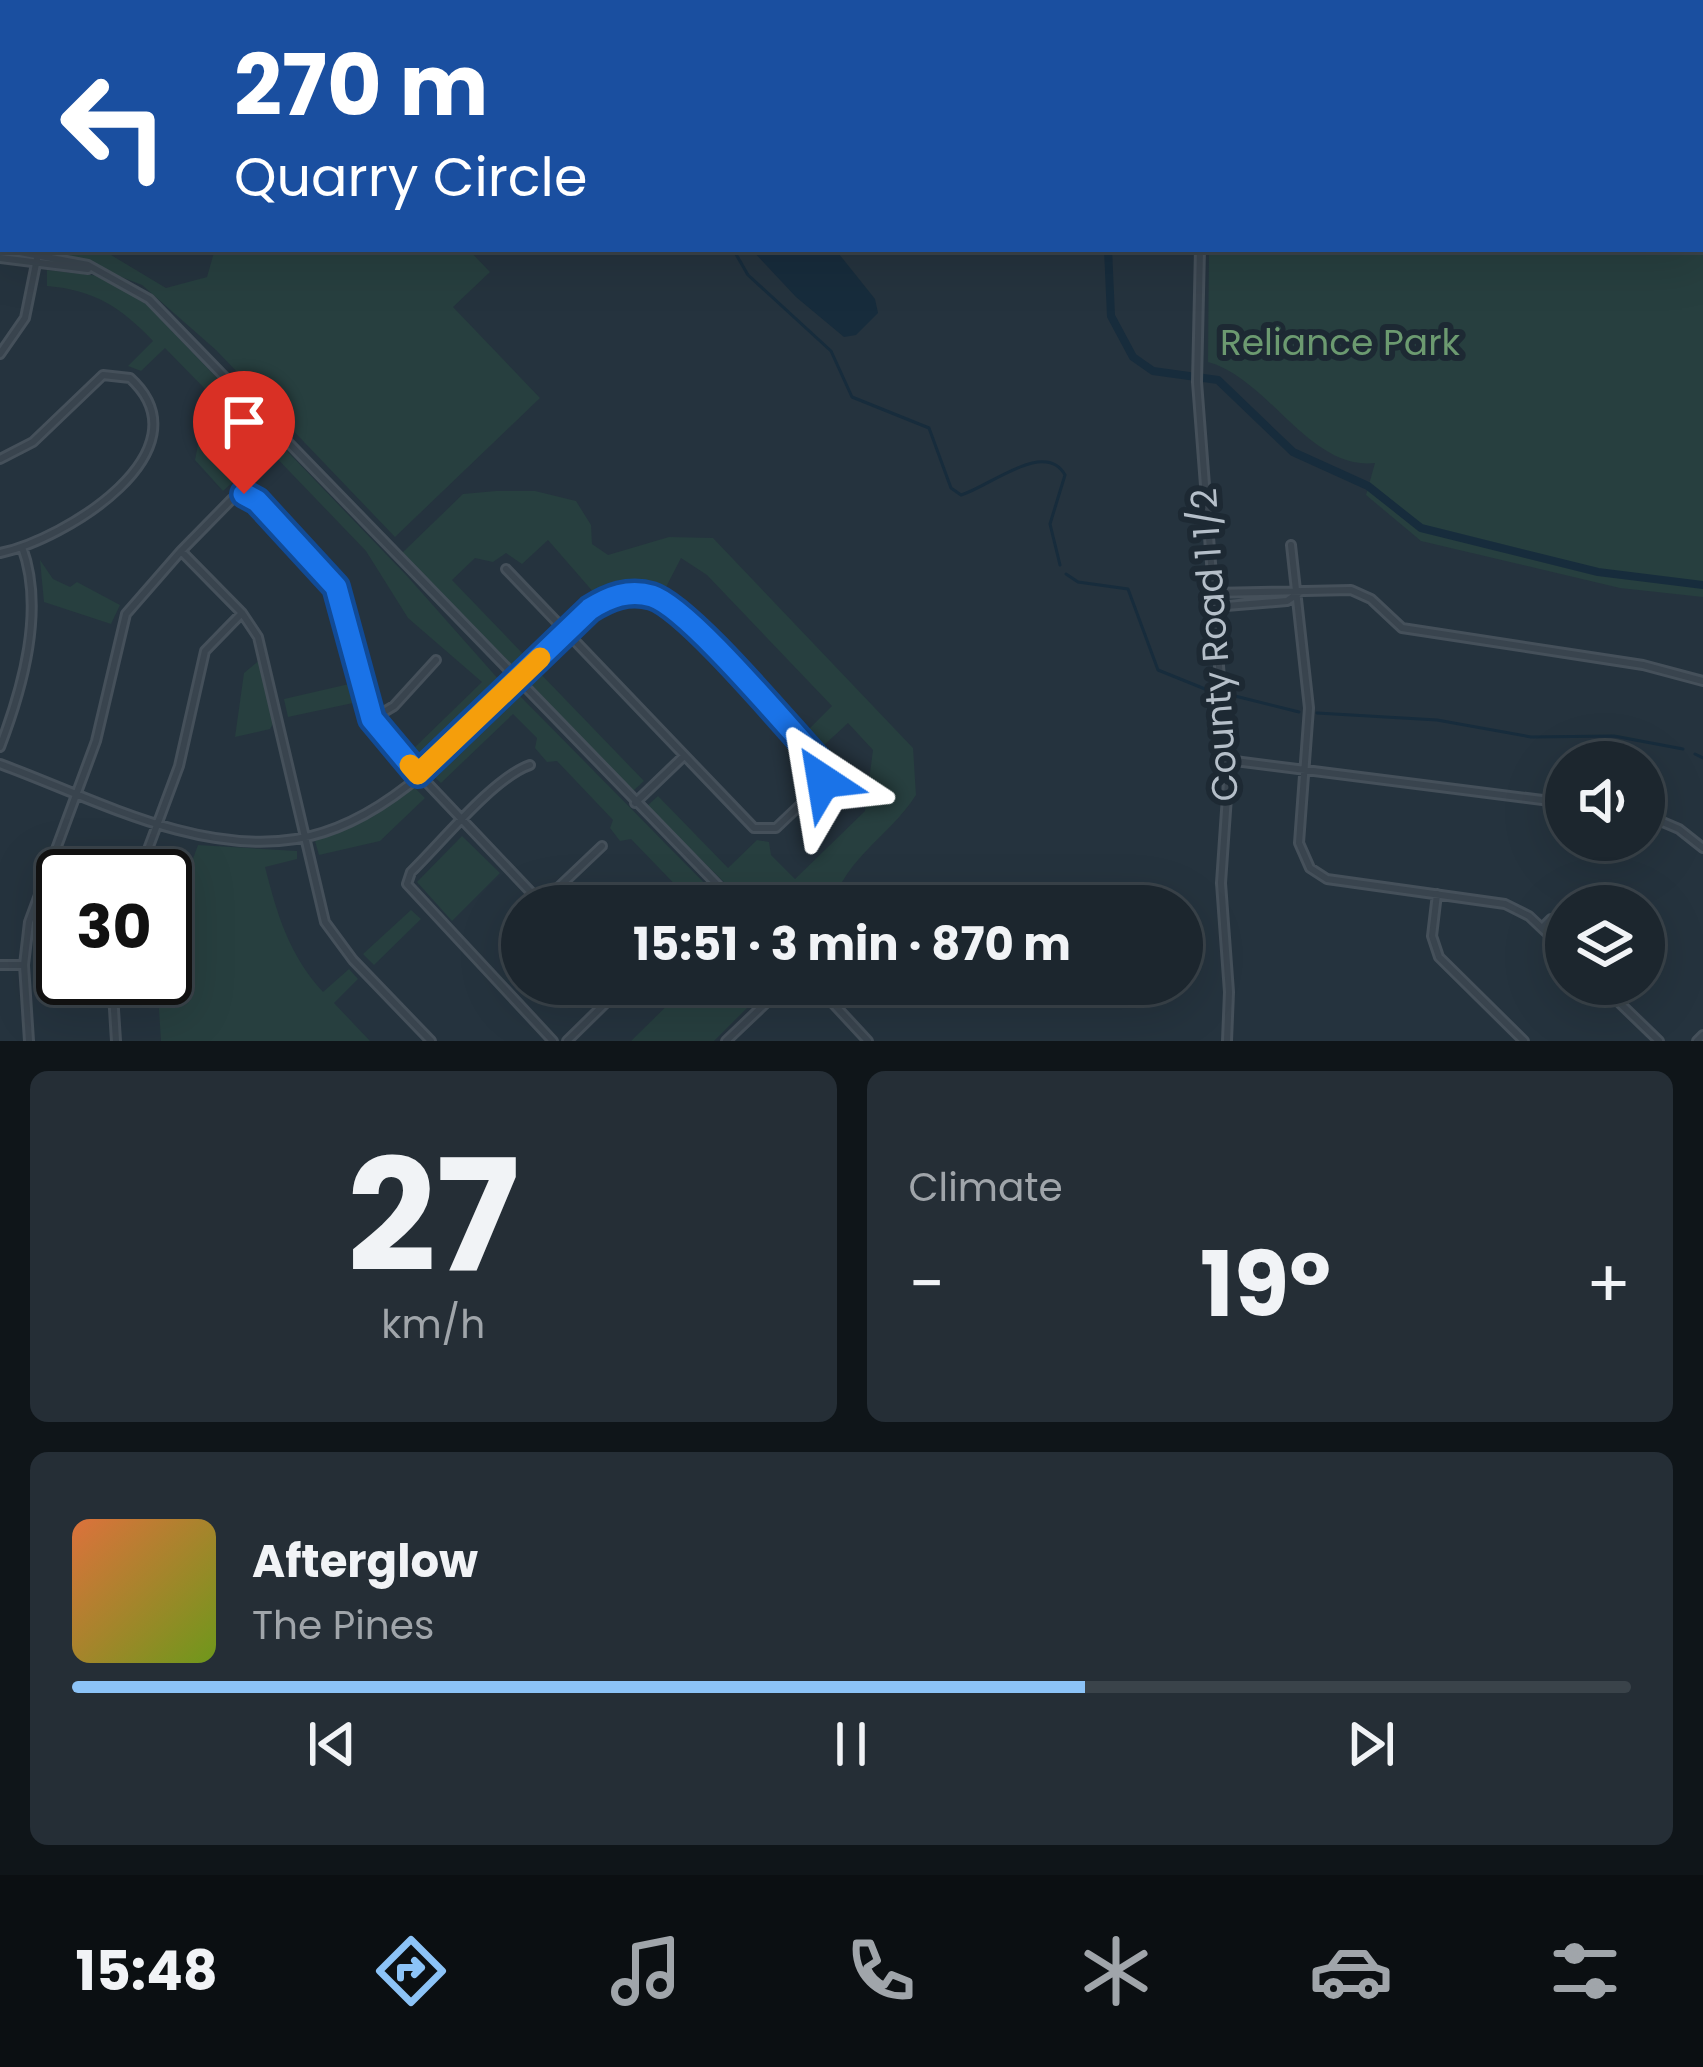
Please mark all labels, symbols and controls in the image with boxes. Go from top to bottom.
text: 270 m [234,27,488,144]
icon: left [36,48,192,204]
text: Quarry Circle [234,139,587,215]
park label: Reliance Park [1220,317,1461,368]
pin [193,371,295,494]
icon: arrive [211,389,277,455]
street label: County Road 1 1/2 [1178,487,1251,803]
position arrow [760,718,886,844]
map controls [1545,741,1665,1005]
button: sound [1545,741,1665,861]
speed limit sign: 30 [36,849,192,1005]
button: layers [1545,885,1665,1005]
text: 15:51 · 3 min · 870 m [633,913,1071,976]
text: 27 [347,1107,520,1326]
text: Climate [909,1160,1063,1215]
text: 19° [1200,1221,1331,1348]
text: − [909,1238,945,1330]
text: + [1586,1238,1631,1330]
text: km/h [381,1297,485,1352]
text: Afterglow [252,1530,478,1593]
text: The Pines [252,1598,434,1653]
icon: previous [299,1711,365,1777]
icon: pause [818,1711,884,1777]
icon: next [1338,1711,1404,1777]
icon: directions [369,1929,453,2013]
icon: music [604,1929,688,2013]
icon: phone [839,1929,923,2013]
icon: climate [1074,1929,1158,2013]
icon: car [1309,1929,1393,2013]
icon: filters [1543,1929,1627,2013]
text: 15:48 [75,1933,218,2009]

